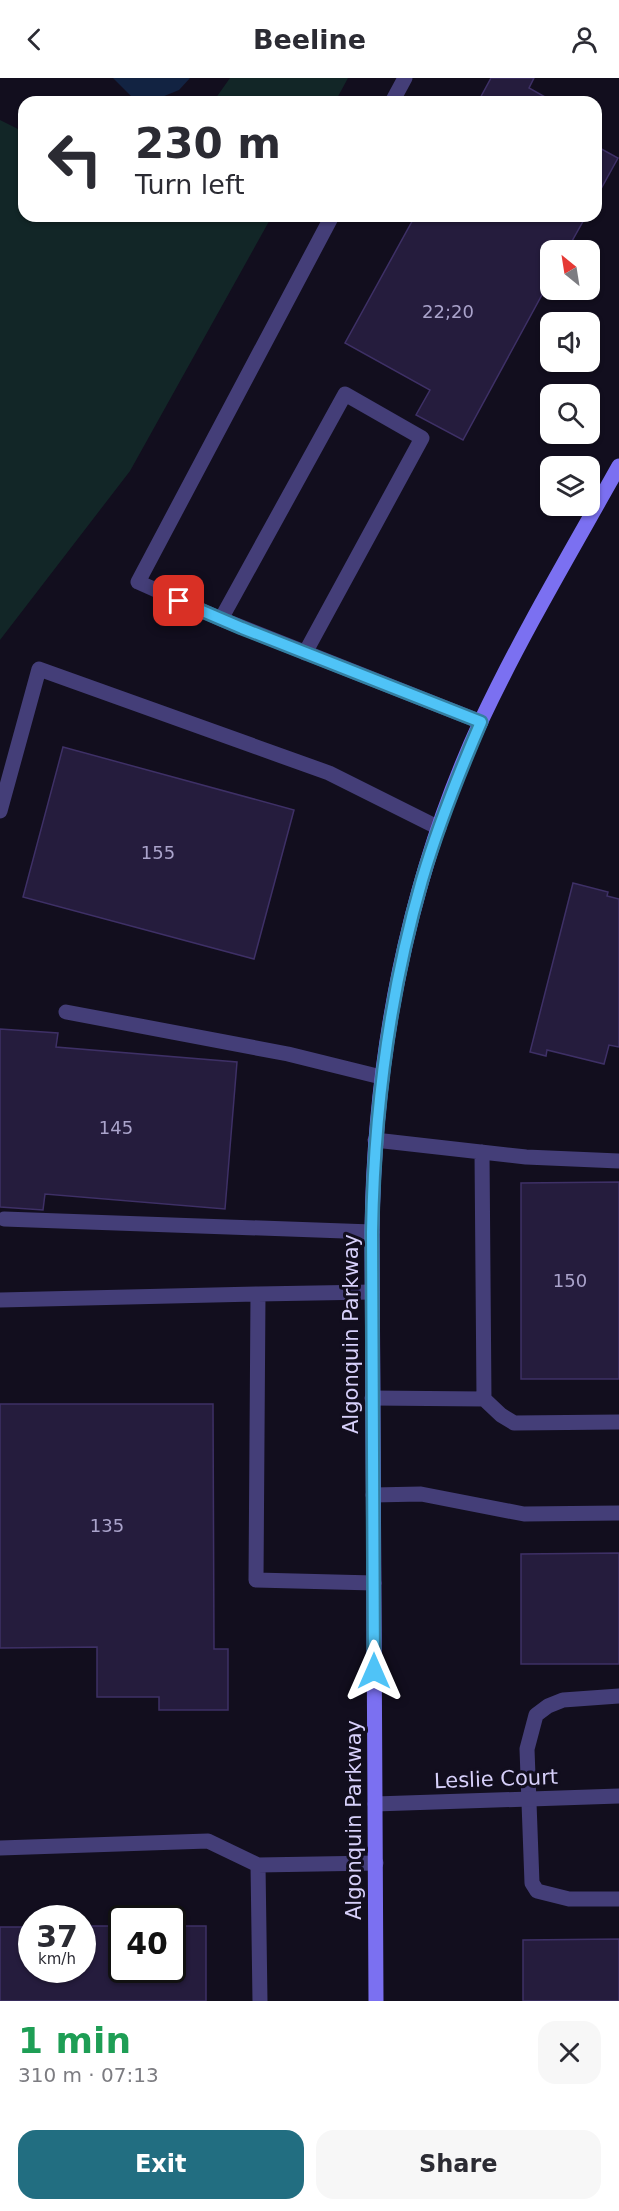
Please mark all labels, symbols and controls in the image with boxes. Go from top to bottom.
icon: back [18,23,51,56]
icon: person [568,23,601,56]
text: Beeline [253,24,366,55]
text: 230 m [135,119,281,168]
icon: left [36,120,114,198]
text: Turn left [135,169,245,200]
north arrow [540,240,600,300]
map controls [540,240,600,516]
house number: 22;20 [422,301,474,322]
button: sound [540,312,600,372]
button: search [540,384,600,444]
button: layers [540,456,600,516]
pin [153,575,204,626]
icon: arrive [162,584,195,617]
house number: 155 [141,842,175,863]
house number: 145 [99,1117,133,1138]
street label: Algonquin Parkway [339,1234,363,1434]
house number: 150 [553,1270,587,1291]
house number: 135 [90,1515,124,1536]
position arrow [342,1639,406,1703]
street label: Algonquin Parkway [342,1720,366,1920]
street label: Leslie Court [434,1765,558,1793]
speed limit sign: 40 [108,1905,186,1983]
text: 37 [36,1919,78,1954]
text: km/h [38,1950,76,1968]
text: 1 min [18,2020,131,2061]
button: close [538,2021,601,2084]
text: 310 m · 07:13 [18,2063,159,2087]
button: Exit [18,2130,304,2199]
button: Share [316,2130,601,2199]

